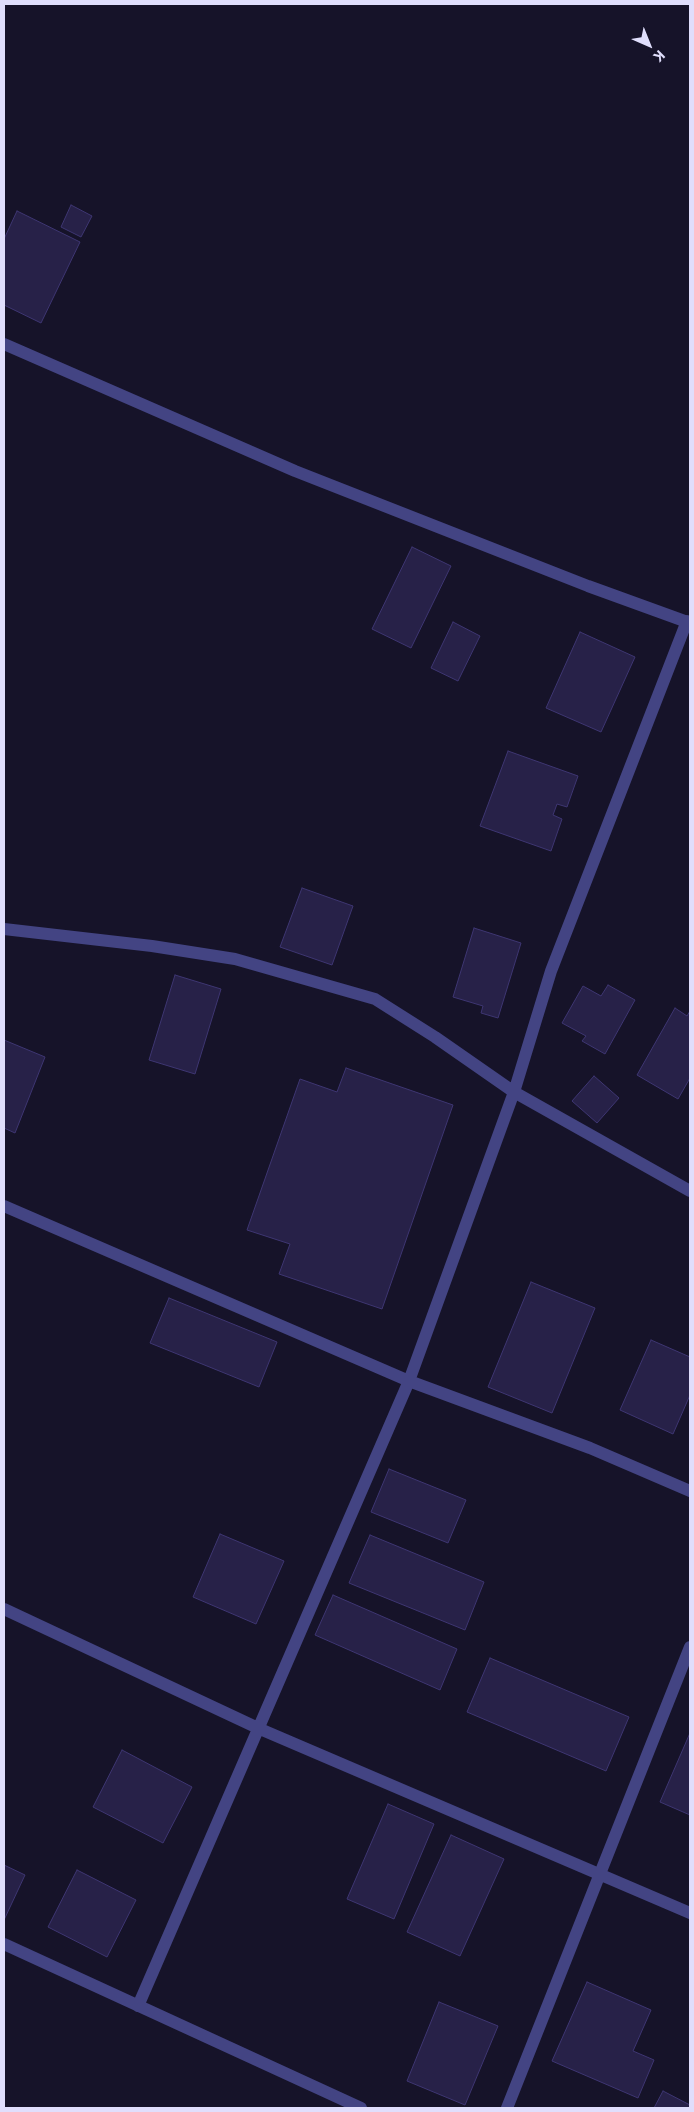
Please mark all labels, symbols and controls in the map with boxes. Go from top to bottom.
north arrow [624,20,674,70]
text: K [650,46,670,66]

